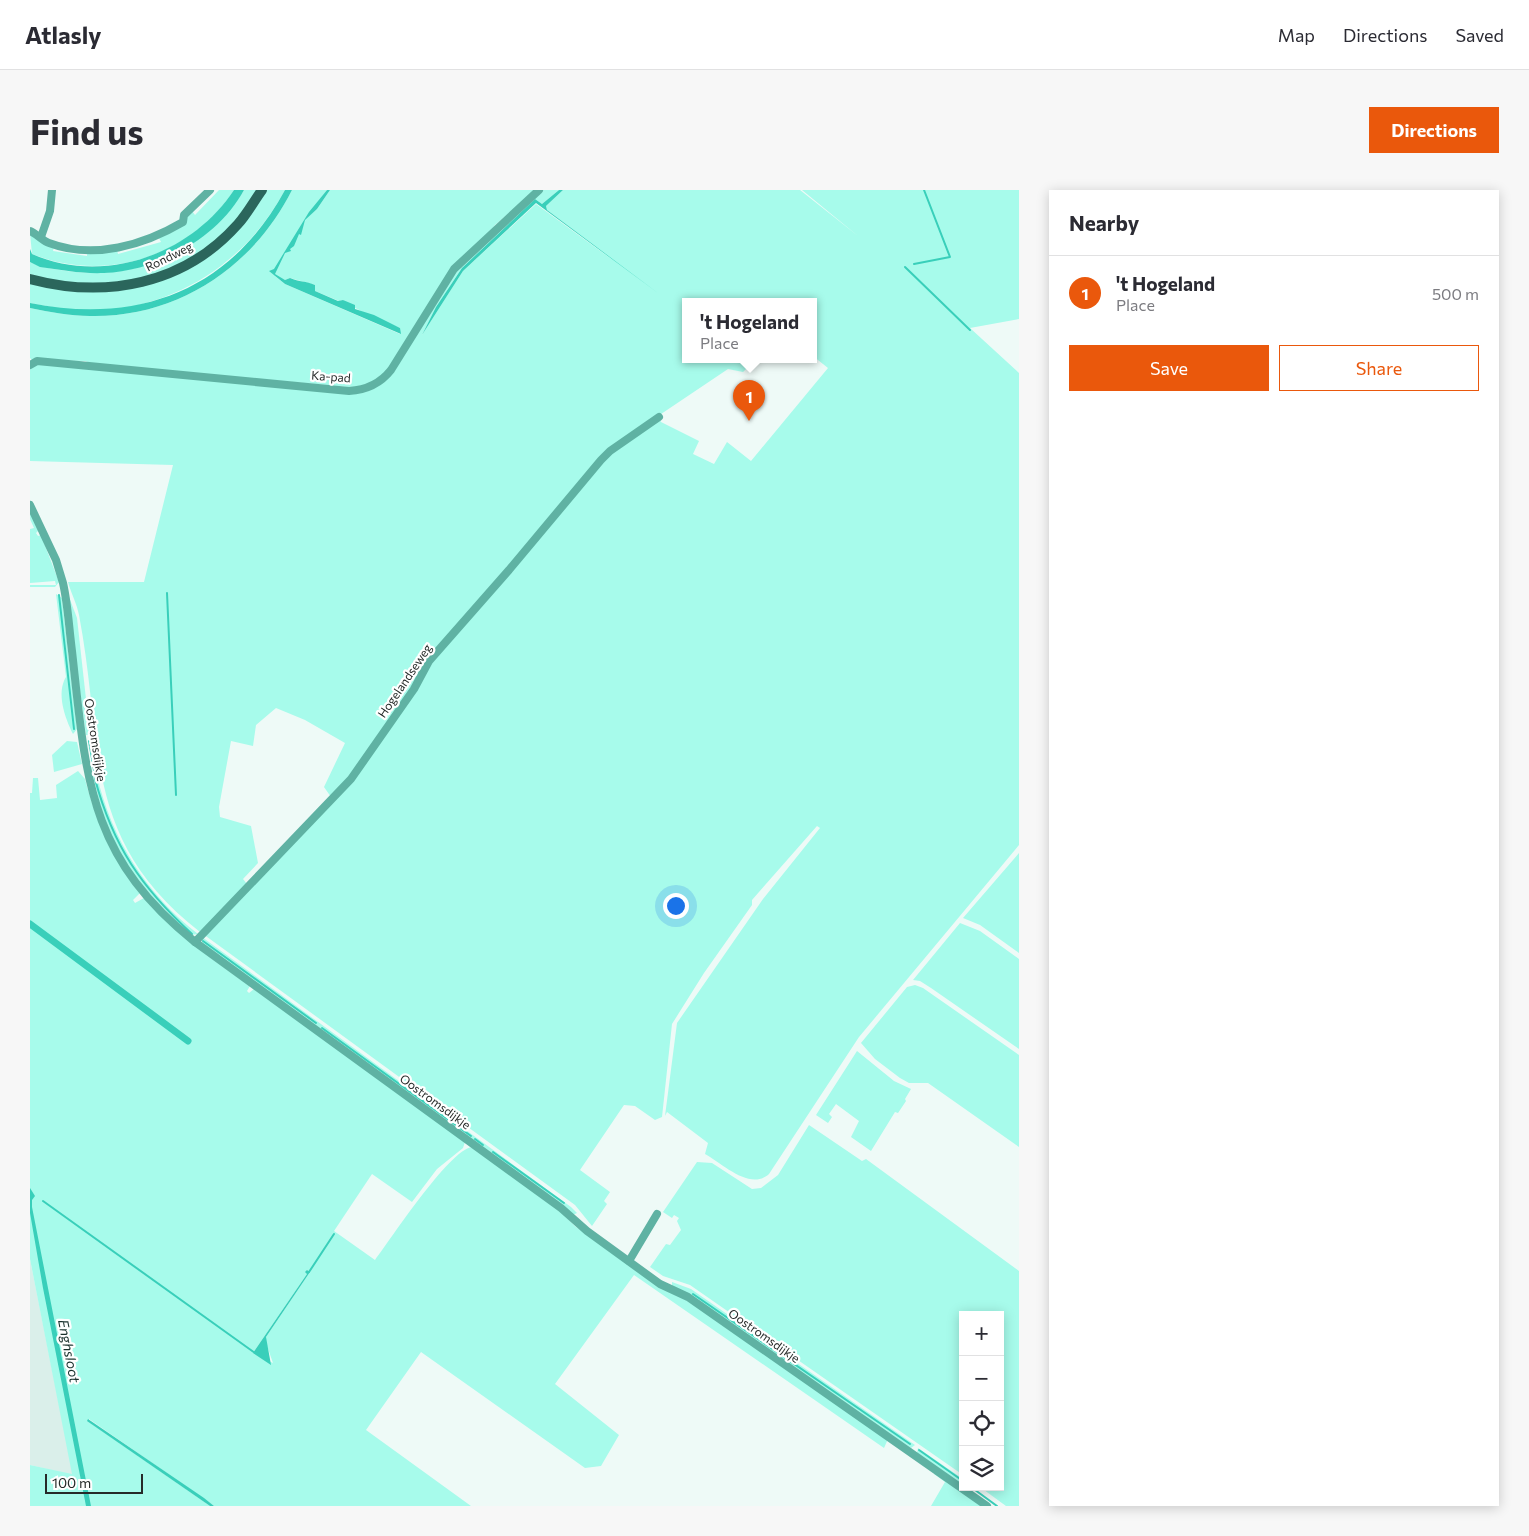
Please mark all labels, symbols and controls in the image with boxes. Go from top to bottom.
text: Atlasly [25,20,102,49]
text: Map [1278,24,1315,46]
text: Directions [1343,24,1427,46]
text: Saved [1455,24,1504,46]
button: Directions [1369,107,1499,153]
text: Find us [30,109,144,152]
text: Nearby [1069,210,1139,235]
street label: Rondweg [143,238,195,274]
text: 't Hogeland [1116,272,1215,295]
text: 1 [1081,284,1089,303]
text: 500 m [1432,284,1479,303]
text: Place [1116,295,1155,314]
popup [682,298,817,363]
text: 't Hogeland [700,310,799,333]
text: Place [700,333,739,352]
button: Save [1069,345,1269,391]
button: Share [1279,345,1479,391]
street label: Ka-pad [311,368,351,384]
pin: 1 [733,380,765,421]
street label: Hogelandseweg [374,641,434,720]
street label: Oostromsdijkje [83,697,109,782]
your location [663,893,689,919]
street label: Oostromsdijkje [398,1071,474,1131]
street label: Oostromsdijkje [726,1305,803,1365]
map controls [959,1311,1004,1491]
button: + [959,1311,1004,1356]
water label: Enghsloot [55,1318,84,1384]
button: − [959,1356,1004,1401]
button: locate [959,1401,1004,1446]
button: layers [959,1446,1004,1491]
scale bar [45,1471,142,1494]
text: 100 m [52,1474,91,1491]

